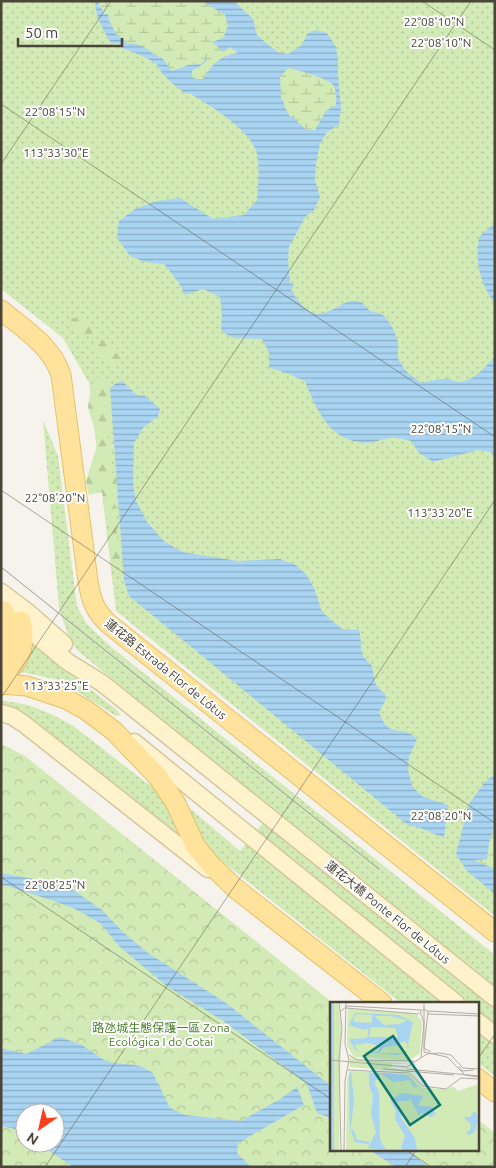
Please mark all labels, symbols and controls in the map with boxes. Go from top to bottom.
scale bar [18,15,121,47]
text: 22°08'10"N [404,15,464,28]
text: 50 m [25,24,58,41]
text: 22°08'10"N [411,36,471,49]
text: 22°08'15"N [25,105,85,118]
text: 113°33'30"E [23,146,89,159]
text: 22°08'15"N [411,422,471,435]
text: 22°08'20"N [25,491,85,504]
text: 113°33'20"E [407,506,473,519]
street label: 蓮花路 Estrada Flor de Lótus [103,616,229,722]
text: 113°33'25"E [23,679,89,692]
text: 22°08'20"N [411,809,471,822]
street label: 蓮花大橋 Ponte Flor de Lótus [323,858,453,966]
text: 22°08'25"N [25,878,85,891]
inset map [330,1002,478,1150]
park label: 路氹城生態保護一區 Zona Ecológica I do Cotai [92,1021,230,1048]
north arrow [15,1103,65,1153]
text: N [24,1129,42,1148]

